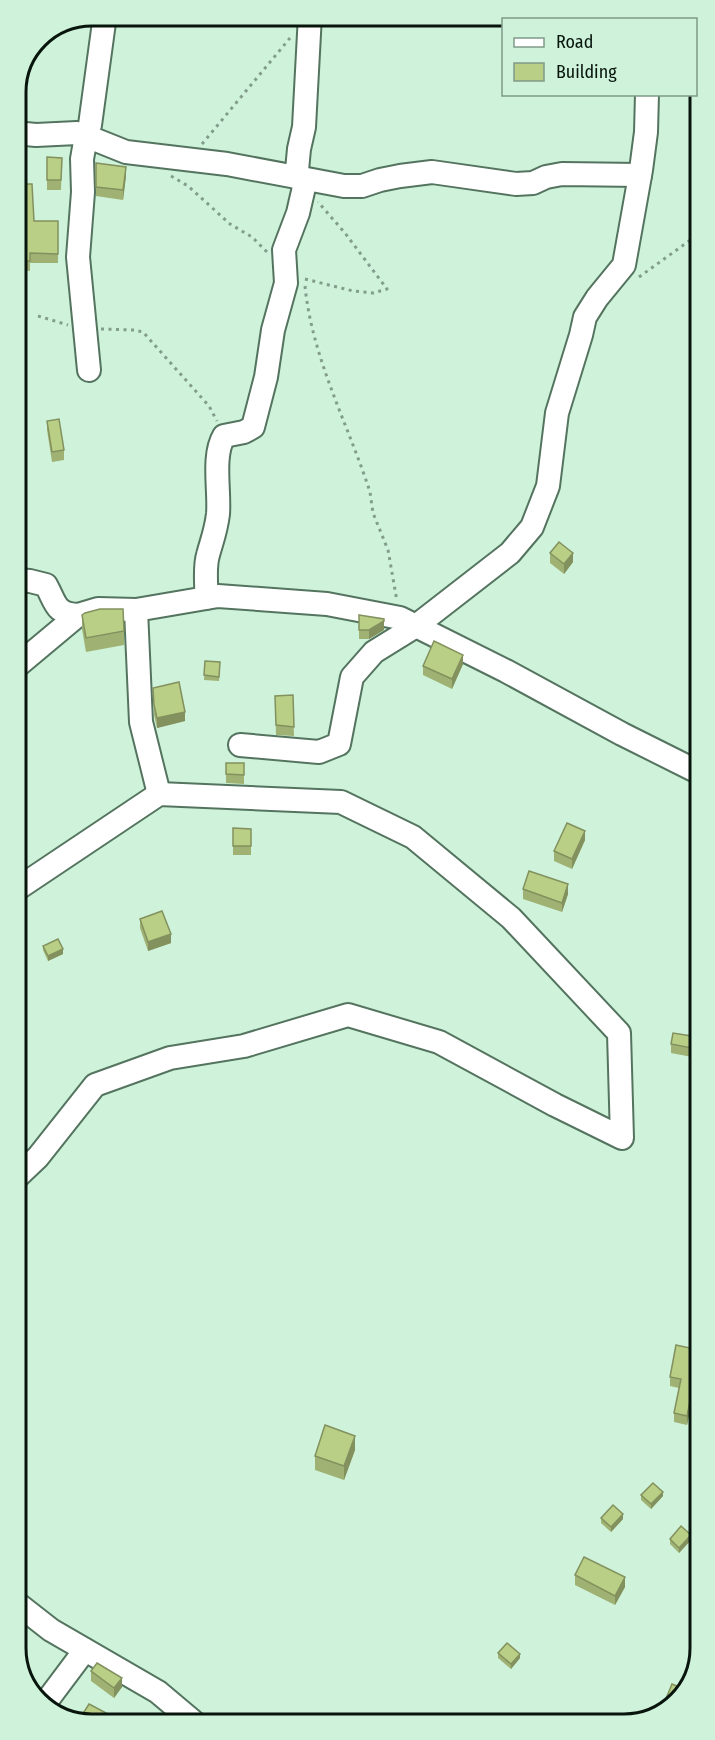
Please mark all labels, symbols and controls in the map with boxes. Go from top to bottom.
legend [502,18,697,96]
text: Road [556,31,593,53]
text: Building [556,61,617,83]

